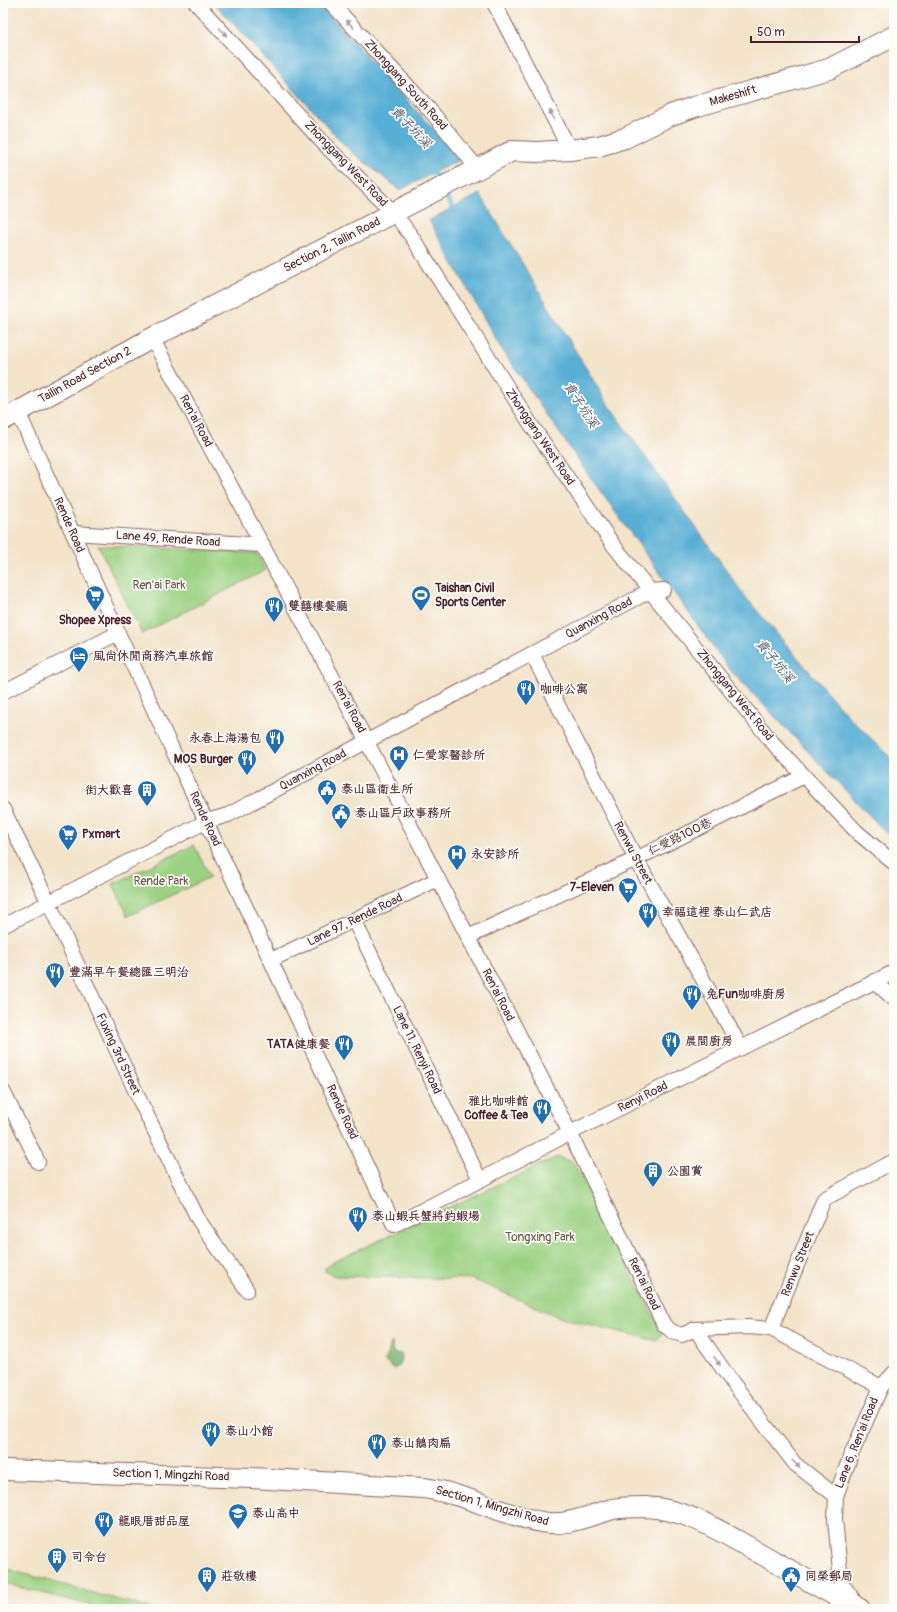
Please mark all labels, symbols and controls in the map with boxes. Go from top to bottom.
scale bar [751,18,859,44]
one-way arrow [346,19,355,29]
text: 50 m [757,25,785,40]
one-way arrow [218,27,228,37]
street label: Zhonggang South Road [361,36,451,134]
street label: Makeshift [708,82,758,110]
water label: 貴子坑溪 [387,103,435,152]
one-way arrow [549,110,555,121]
street label: Zhonggang West Road [301,118,391,210]
street label: Section 2, Tailin Road [281,214,383,276]
street label: Tailin Road Section 2 [36,343,134,407]
water label: 貴子坑溪 [560,379,602,432]
street label: Zhonggang West Road [502,386,578,488]
street label: Ren'ai Road [176,392,216,450]
street label: Rende Road [50,495,88,555]
street label: Lane 49, Rende Road [115,528,221,550]
park label: Ren'ai Park [132,578,186,593]
place label: Taishan Civil Sports Center [434,581,507,610]
supermarket icon: Shopee Xpress [84,584,106,612]
sports icon: Taishan Civil Sports Center [410,584,432,612]
street label: Quanxing Road [563,594,635,642]
restaurant icon: 雙囍樓餐廳 [263,595,285,623]
place label: 雙囍樓餐廳 [288,599,348,614]
place label: Shopee Xpress [59,613,132,628]
water label: 貴子坑溪 [752,636,798,687]
hotel icon: 風尚休閒商務汽車旅館 [68,645,90,673]
street label: Zhonggang West Road [693,646,777,744]
place label: 風尚休閒商務汽車旅館 [93,649,214,664]
street label: Ren'ai Road [329,678,369,736]
restaurant icon: 咖啡公寓 [515,678,537,706]
place label: 咖啡公寓 [540,682,588,697]
restaurant icon: 永春上海湯包 [264,727,286,755]
place label: 永春上海湯包 [189,731,261,746]
hospital icon: 仁愛家醫診所 [388,744,410,772]
street label: Quanxing Road [277,746,349,794]
restaurant icon: MOS Burger [236,748,258,776]
place label: 仁愛家醫診所 [413,748,486,763]
place label: MOS Burger [174,752,234,767]
public building icon: 泰山區衛生所 [316,778,338,806]
building icon: 街大歡喜 [136,779,158,807]
place label: 泰山區衛生所 [341,782,414,797]
place label: 街大歡喜 [85,783,133,798]
street label: Rende Road [186,789,224,849]
public building icon: 泰山區戶政事務所 [330,802,352,830]
place label: 泰山區戶政事務所 [355,806,452,821]
street label: 仁愛路100巷 [646,815,714,859]
street label: Renwu Street [610,819,656,887]
supermarket icon: Pxmart [57,823,79,851]
place label: Pxmart [82,827,121,842]
hospital icon: 永安診所 [446,843,468,871]
place label: 永安診所 [471,847,520,862]
park label: Rende Park [134,874,188,889]
supermarket icon: 7-Eleven [617,876,639,904]
place label: 7-Eleven [570,880,614,895]
street label: Lane 97, Rende Road [305,890,405,950]
restaurant icon: 幸福這裡 泰山仁武店 [637,901,659,929]
place label: 幸福這裡 泰山仁武店 [662,905,773,920]
restaurant icon: 豐滿早午餐總匯三明治 [44,961,66,989]
place label: 豐滿早午餐總匯三明治 [69,965,189,980]
street label: Ren'ai Road [478,966,518,1024]
restaurant icon: 兔Fun咖啡廚房 [681,983,703,1011]
place label: 兔Fun咖啡廚房 [706,987,786,1002]
street label: Lane 11, Renyi Road [389,1003,445,1097]
street label: Fuxing 3rd Street [93,1011,144,1097]
restaurant icon: 晨間廚房 [660,1030,682,1058]
restaurant icon: TATA健康餐 [333,1033,355,1061]
place label: 晨間廚房 [685,1034,733,1049]
place label: TATA健康餐 [266,1037,330,1052]
street label: Renyi Road [616,1078,671,1116]
street label: Rende Road [323,1082,361,1142]
place label: 雅比咖啡館 Coffee & Tea [464,1094,529,1123]
restaurant icon: 雅比咖啡館 Coffee & Tea [531,1097,553,1125]
building icon: 公園賞 [642,1160,664,1188]
place label: 公園賞 [667,1164,703,1179]
restaurant icon: 泰山蝦兵蟹將釣蝦場 [347,1205,369,1233]
place label: 泰山蝦兵蟹將釣蝦場 [372,1209,480,1224]
street label: Renwu Street [778,1229,818,1299]
park label: Tongxing Park [505,1230,575,1245]
street label: Ren'ai Road [625,1255,663,1313]
one-way arrow [713,1356,721,1367]
street label: Lane 6, Ren'ai Road [832,1395,882,1491]
restaurant icon: 泰山小館 [200,1420,222,1448]
place label: 泰山小館 [225,1424,274,1439]
restaurant icon: 泰山鵝肉扁 [366,1432,388,1460]
place label: 泰山鵝肉扁 [391,1436,451,1451]
one-way arrow [791,1459,801,1469]
street label: Section 1, Mingzhi Road [112,1465,230,1485]
street label: Section 1, Mingzhi Road [434,1483,550,1529]
school or university icon: 泰山高中 [227,1502,249,1530]
place label: 泰山高中 [252,1506,300,1521]
restaurant icon: 龍眼厝甜品屋 [93,1510,115,1538]
place label: 龍眼厝甜品屋 [118,1514,190,1529]
building icon: 司令台 [46,1546,68,1574]
place label: 司令台 [71,1550,107,1565]
building icon: 莊敬樓 [196,1565,218,1593]
public building icon: 同榮郵局 [780,1565,802,1593]
place label: 莊敬樓 [221,1569,257,1584]
place label: 同榮郵局 [805,1569,853,1584]

